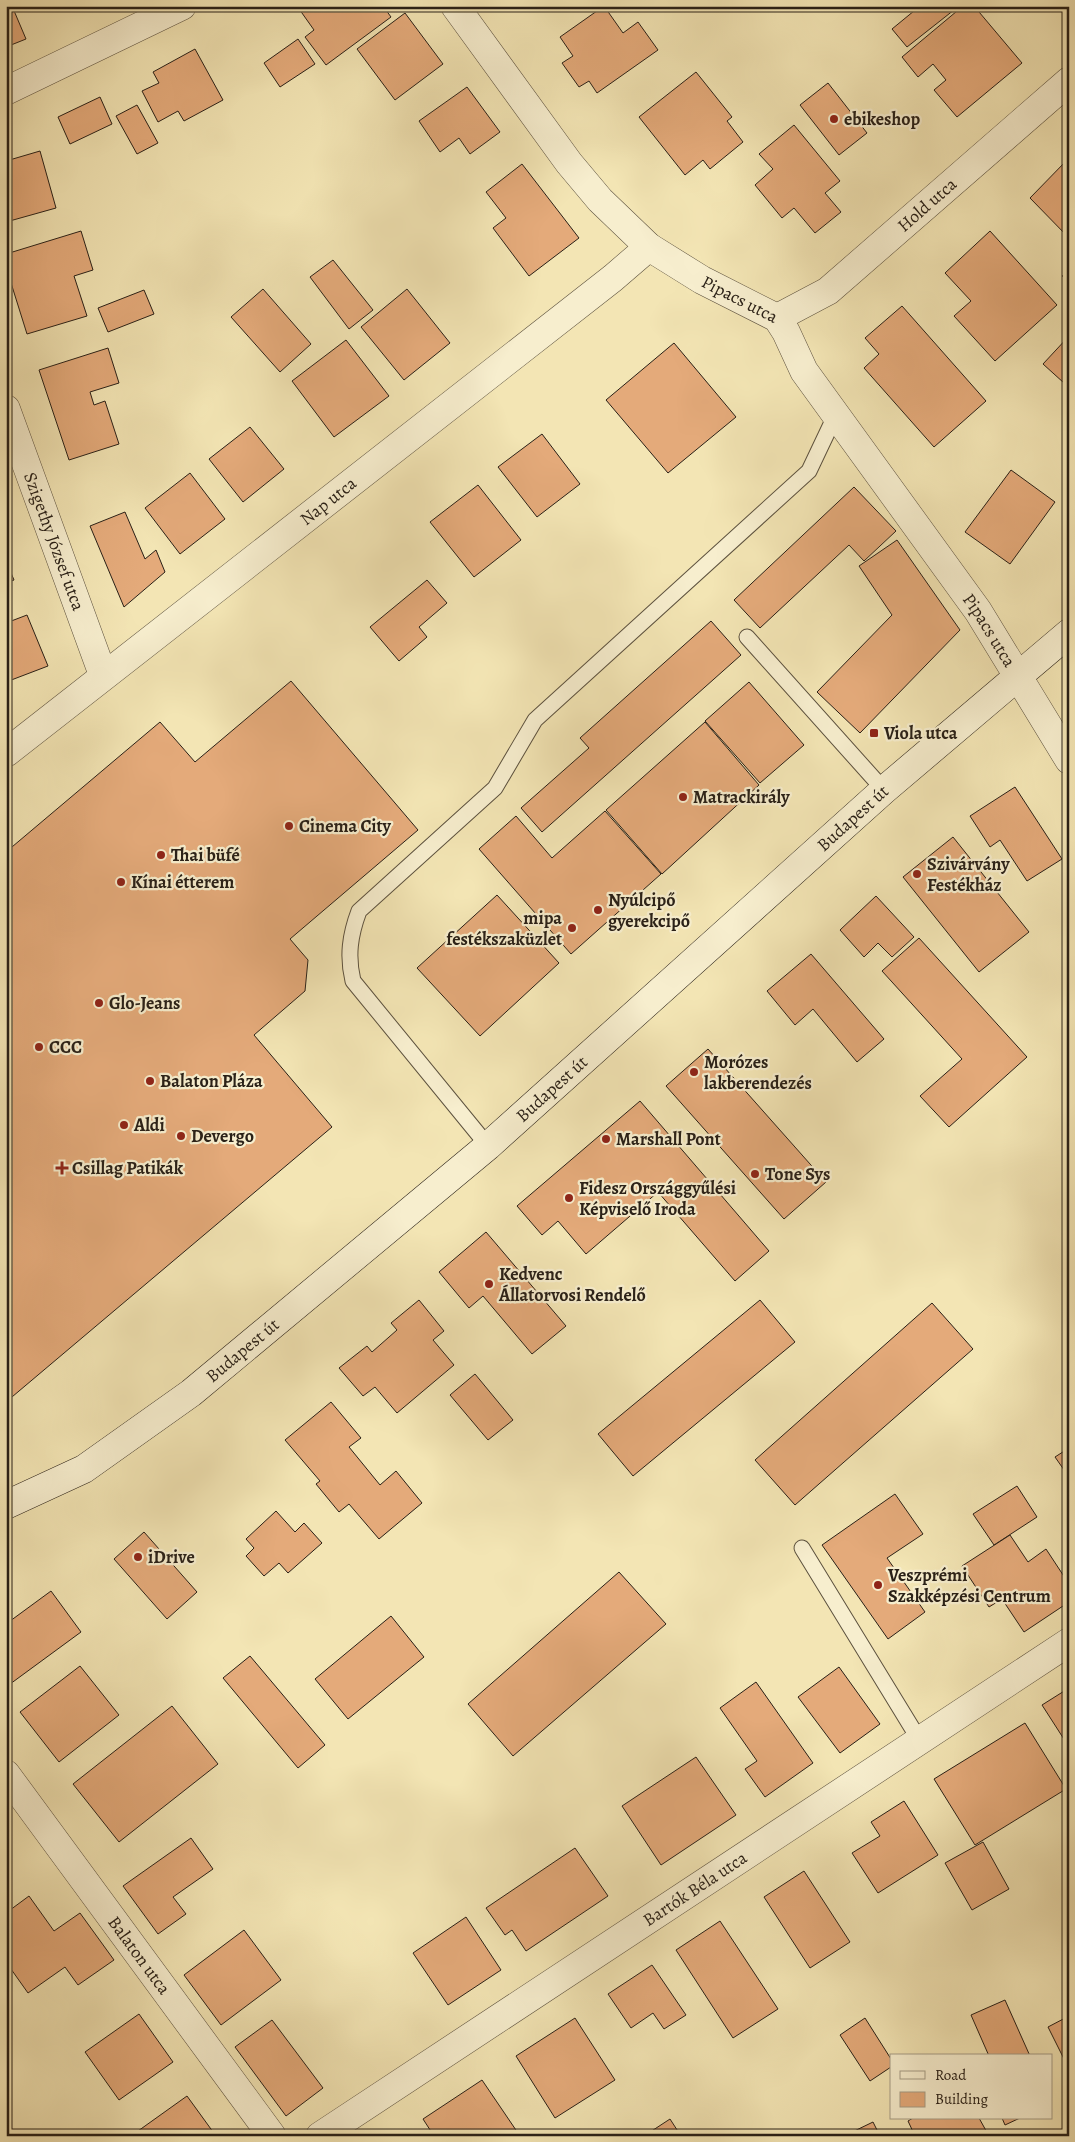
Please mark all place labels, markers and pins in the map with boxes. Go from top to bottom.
place label: ebikeshop [844,107,920,131]
marker: ebikeshop [828,113,840,125]
place label: Viola utca [883,721,958,745]
marker: Viola utca [868,727,880,739]
place label: Matrackirály [693,785,790,809]
marker: Matrackirály [677,791,689,803]
place label: Cinema City [299,814,391,838]
marker: Cinema City [283,820,295,832]
place label: Thai büfé [171,843,240,867]
marker: Thai büfé [155,849,167,861]
place label: Szivárvány Festékház [927,852,1010,897]
marker: Szivárvány Festékház [911,868,923,880]
place label: Kínai étterem [131,870,234,894]
marker: Kínai étterem [115,876,127,888]
place label: Nyúlcipő gyerekcipő [608,888,690,933]
marker: Nyúlcipő gyerekcipő [592,904,604,916]
place label: mipa festékszaküzlet [446,906,562,951]
marker: mipa festékszaküzlet [566,922,578,934]
place label: Glo-Jeans [109,991,180,1015]
marker: Glo-Jeans [93,997,105,1009]
place label: CCC [49,1035,82,1059]
marker: CCC [33,1041,45,1053]
place label: Morózes lakberendezés [704,1050,812,1095]
marker: Morózes lakberendezés [688,1066,700,1078]
place label: Balaton Pláza [160,1069,263,1093]
marker: Balaton Pláza [144,1075,156,1087]
place label: Aldi [133,1113,165,1137]
marker: Aldi [118,1119,130,1131]
place label: Devergo [191,1124,254,1148]
place label: Marshall Pont [616,1127,721,1151]
marker: Devergo [175,1130,187,1142]
marker: Marshall Pont [600,1133,612,1145]
place label: Csillag Patikák [72,1156,184,1180]
marker: Csillag Patikák [56,1162,68,1174]
place label: Tone Sys [765,1162,830,1186]
marker: Tone Sys [749,1168,761,1180]
place label: Fidesz Országgyűlési Képviselő Iroda [579,1176,736,1221]
marker: Fidesz Országgyűlési Képviselő Iroda [563,1192,575,1204]
place label: Kedvenc Állatorvosi Rendelő [498,1262,646,1307]
marker: Kedvenc Állatorvosi Rendelő [483,1278,495,1290]
place label: iDrive [148,1545,195,1569]
marker: iDrive [132,1551,144,1563]
place label: Veszprémi Szakképzési Centrum [887,1563,1051,1608]
marker: Veszprémi Szakképzési Centrum [872,1579,884,1591]

